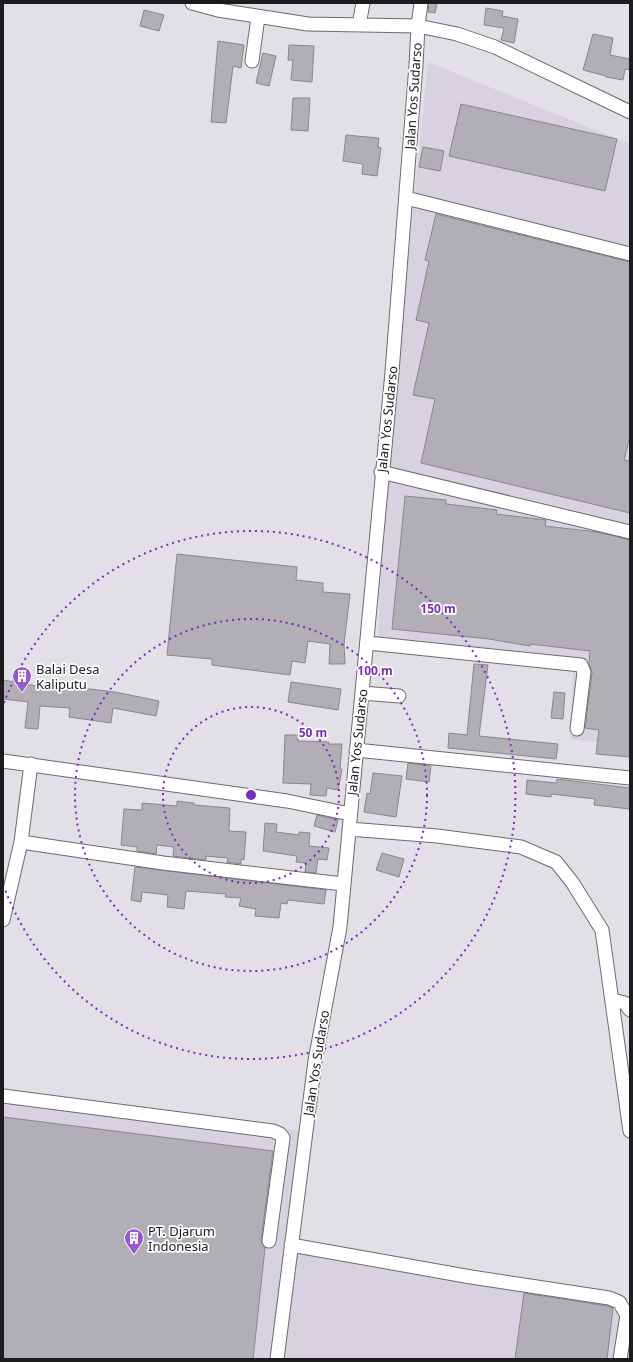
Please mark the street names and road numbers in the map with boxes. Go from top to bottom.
street label: Jalan Yos Sudarso [400,42,426,152]
street label: Jalan Yos Sudarso [372,365,402,475]
street label: Jalan Yos Sudarso [342,688,372,798]
street label: Jalan Yos Sudarso [298,1009,333,1119]

